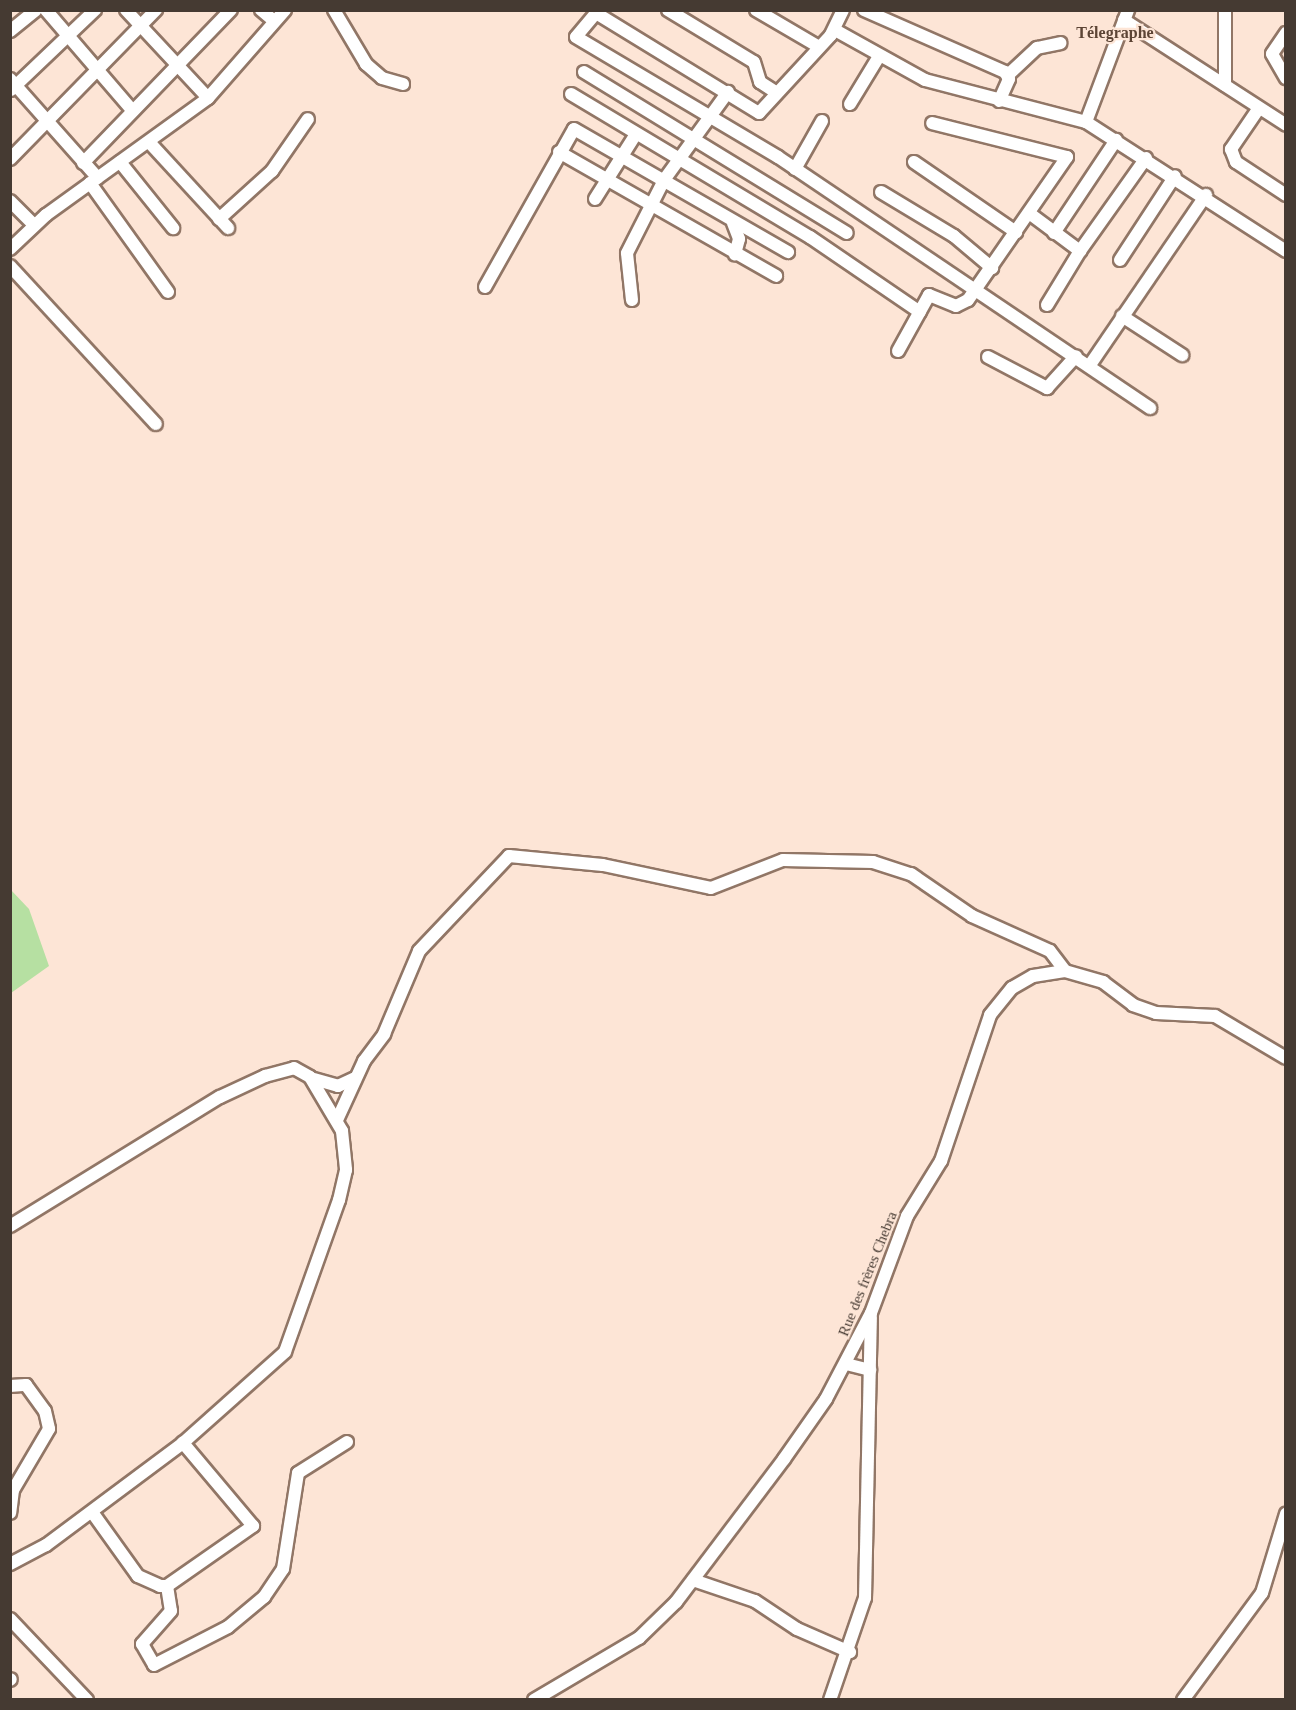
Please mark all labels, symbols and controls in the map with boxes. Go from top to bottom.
district label: Télegraphe [1076,23,1154,43]
street label: Rue des frères Chebra [835,1209,901,1339]

